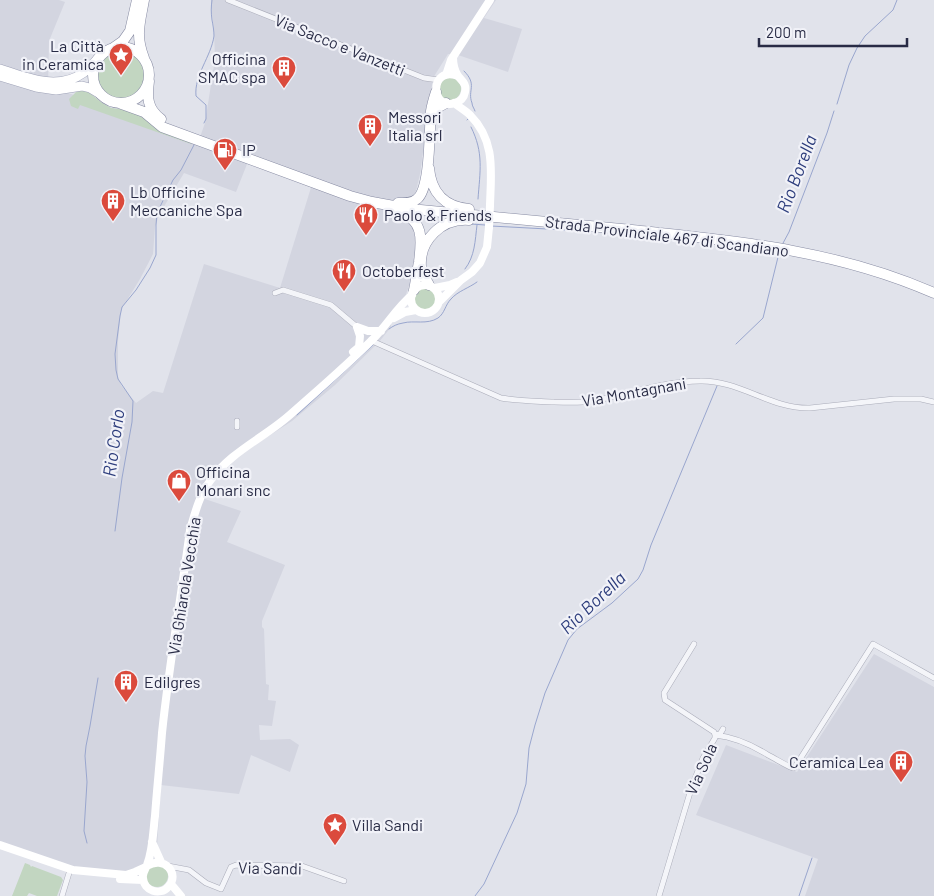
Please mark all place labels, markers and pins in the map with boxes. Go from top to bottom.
place label: La Città in Ceramica [22,36,104,73]
place icon: La Città in Ceramica [108,42,134,76]
place label: Officina SMAC spa [198,49,266,86]
building icon: Officina SMAC spa [271,55,297,89]
place label: Messori Italia srl [388,107,442,144]
building icon: Messori Italia srl [357,113,383,147]
fuel station icon: IP [212,137,238,171]
place label: IP [242,140,256,159]
place label: Lb Officine Meccaniche Spa [130,182,242,219]
building icon: Lb Officine Meccaniche Spa [100,188,126,222]
restaurant icon: Paolo & Friends [353,202,379,236]
place label: Paolo & Friends [384,205,492,224]
restaurant icon: Octoberfest [331,258,357,292]
place label: Octoberfest [362,261,445,280]
place label: Officina Monari snc [196,462,271,499]
shop icon: Officina Monari snc [166,468,192,502]
building icon: Edilgres [113,669,139,703]
place label: Edilgres [144,672,201,691]
building icon: Ceramica Lea [888,749,914,783]
place label: Ceramica Lea [789,752,884,771]
place icon: Villa Sandi [322,812,348,846]
place label: Villa Sandi [352,815,423,834]

